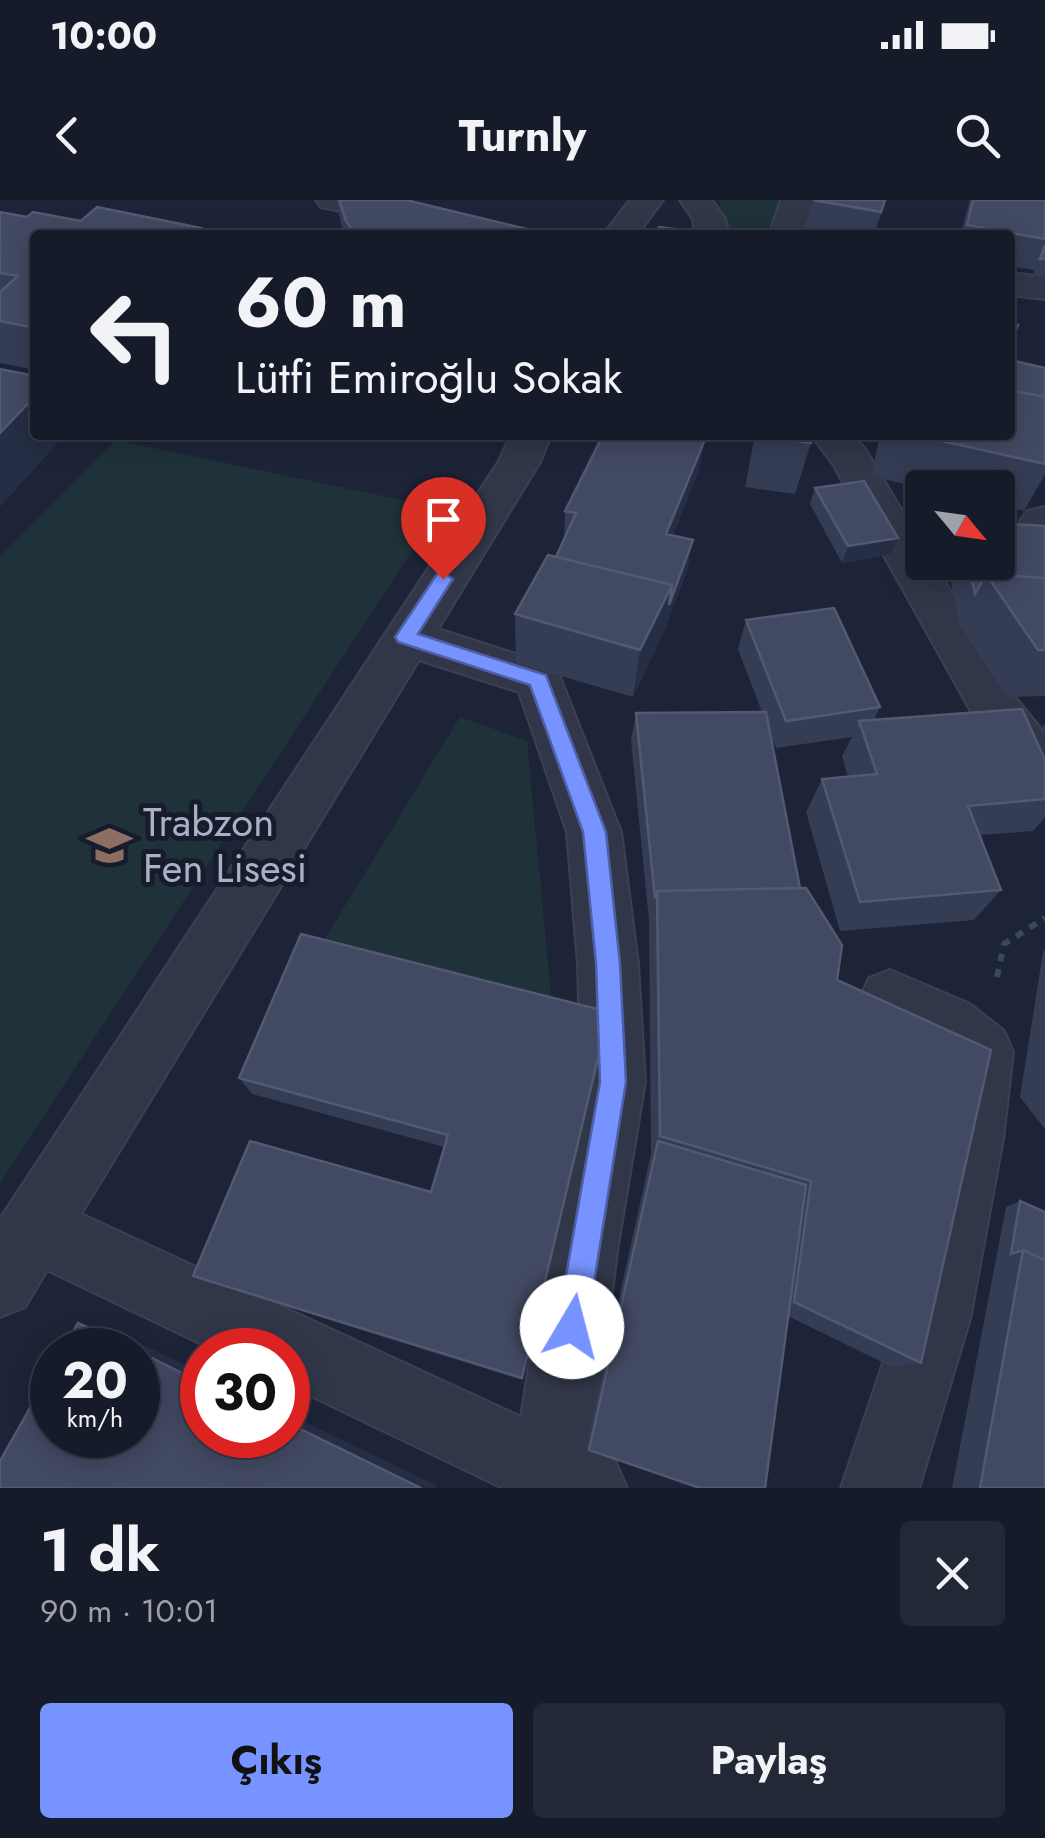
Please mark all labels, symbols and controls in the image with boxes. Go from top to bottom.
text: 10:00 [50,8,157,63]
text: Turnly [459,103,586,168]
icon: back [40,108,95,163]
icon: search [950,108,1005,163]
text: 60 m [235,252,407,353]
icon: left [70,270,200,400]
text: Lütfi Emiroğlu Sokak [235,345,622,410]
north arrow [905,470,1015,580]
map controls [905,470,1015,580]
pin [401,477,486,580]
icon: arrive [416,492,471,547]
place label: Trabzon Fen Lisesi [143,793,307,897]
school or university icon: Trabzon Fen Lisesi [86,821,134,869]
position arrow [520,1275,624,1379]
speed limit sign: 30 [180,1328,310,1458]
text: 20 [62,1344,128,1417]
text: km/h [67,1400,123,1436]
text: 1 dk [40,1507,160,1594]
button: close [900,1521,1005,1626]
text: 90 m · 10:01 [40,1588,218,1634]
button: Çıkış [40,1703,513,1818]
button: Paylaş [533,1703,1005,1818]

